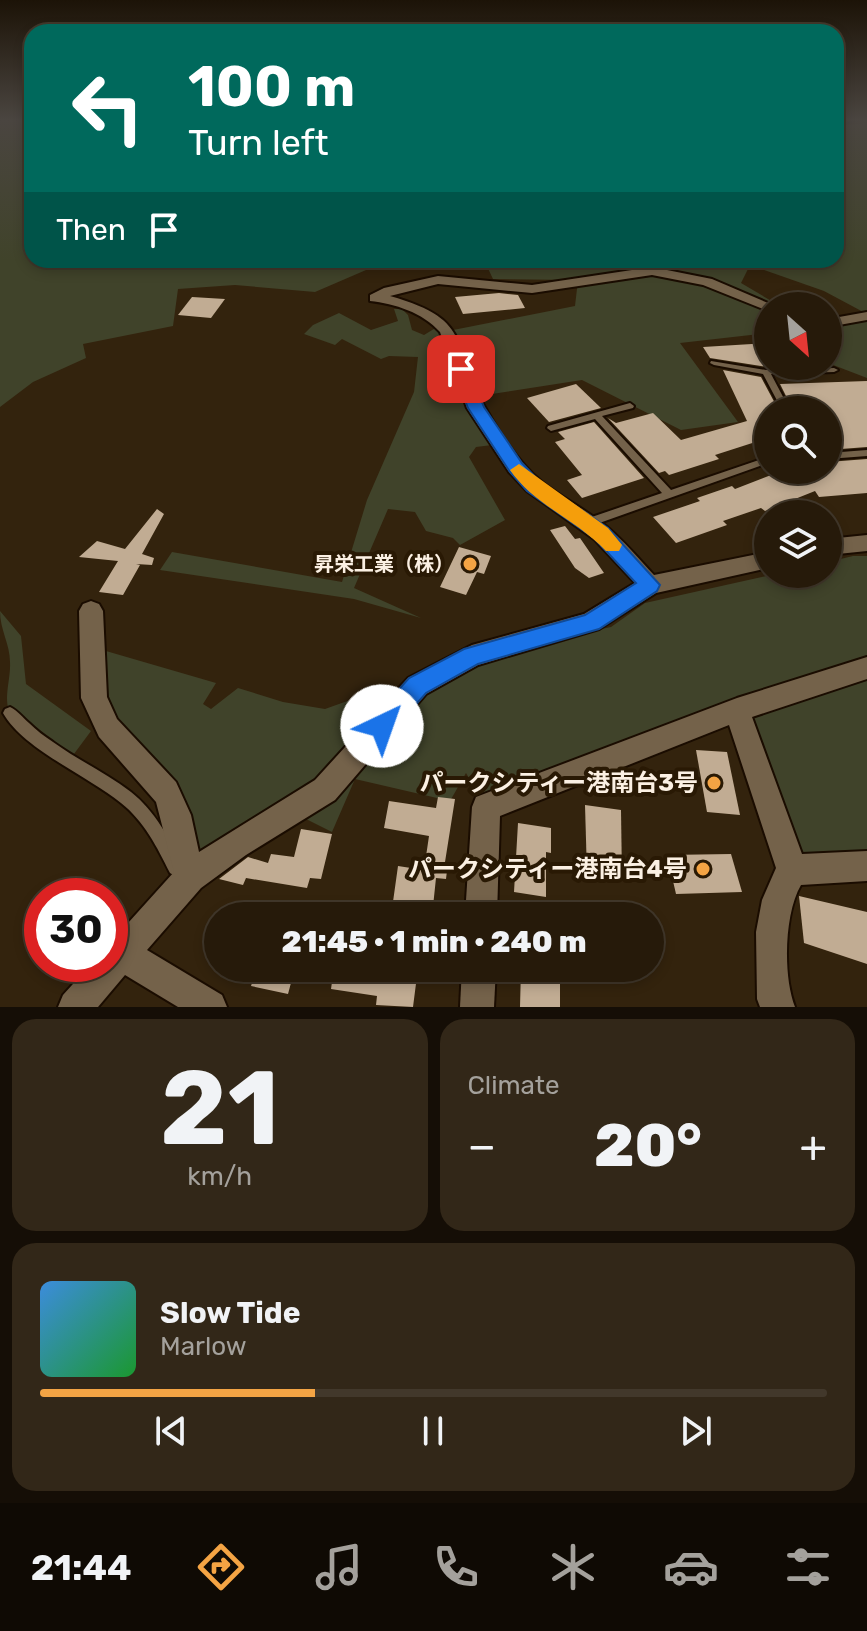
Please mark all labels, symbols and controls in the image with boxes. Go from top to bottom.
text: 100 m [188,54,355,120]
icon: left [56,56,160,160]
text: Turn left [188,121,329,164]
icon: arrive [142,208,186,252]
text: Then [56,212,126,248]
north arrow [754,292,842,380]
map controls [754,292,842,588]
pin [427,335,495,403]
icon: arrive [439,347,483,391]
button: search [754,396,842,484]
button: layers [754,500,842,588]
place label: 昇栄工業（株） [314,552,454,576]
marker: 昇栄工業（株） [461,555,479,573]
position arrow [340,684,424,768]
place label: パークシティー港南台3号 [420,769,698,797]
marker: パークシティー港南台3号 [705,774,723,792]
place label: パークシティー港南台4号 [408,855,687,883]
marker: パークシティー港南台4号 [694,860,712,878]
speed limit sign: 30 [24,878,128,982]
text: 21:45 · 1 min · 240 m [281,924,587,960]
text: 21 [160,1047,279,1170]
text: Climate [468,1070,560,1101]
text: 20° [594,1110,702,1181]
text: − [468,1120,496,1172]
text: + [800,1120,827,1172]
text: km/h [187,1161,252,1192]
text: Slow Tide [160,1295,300,1331]
text: Marlow [160,1331,247,1362]
icon: previous [149,1409,193,1453]
icon: pause [411,1409,455,1453]
icon: next [674,1409,718,1453]
icon: directions [193,1539,249,1595]
icon: music [311,1539,367,1595]
icon: phone [428,1539,484,1595]
icon: climate [545,1539,601,1595]
icon: car [663,1539,719,1595]
icon: filters [780,1539,836,1595]
text: 21:44 [31,1546,132,1589]

